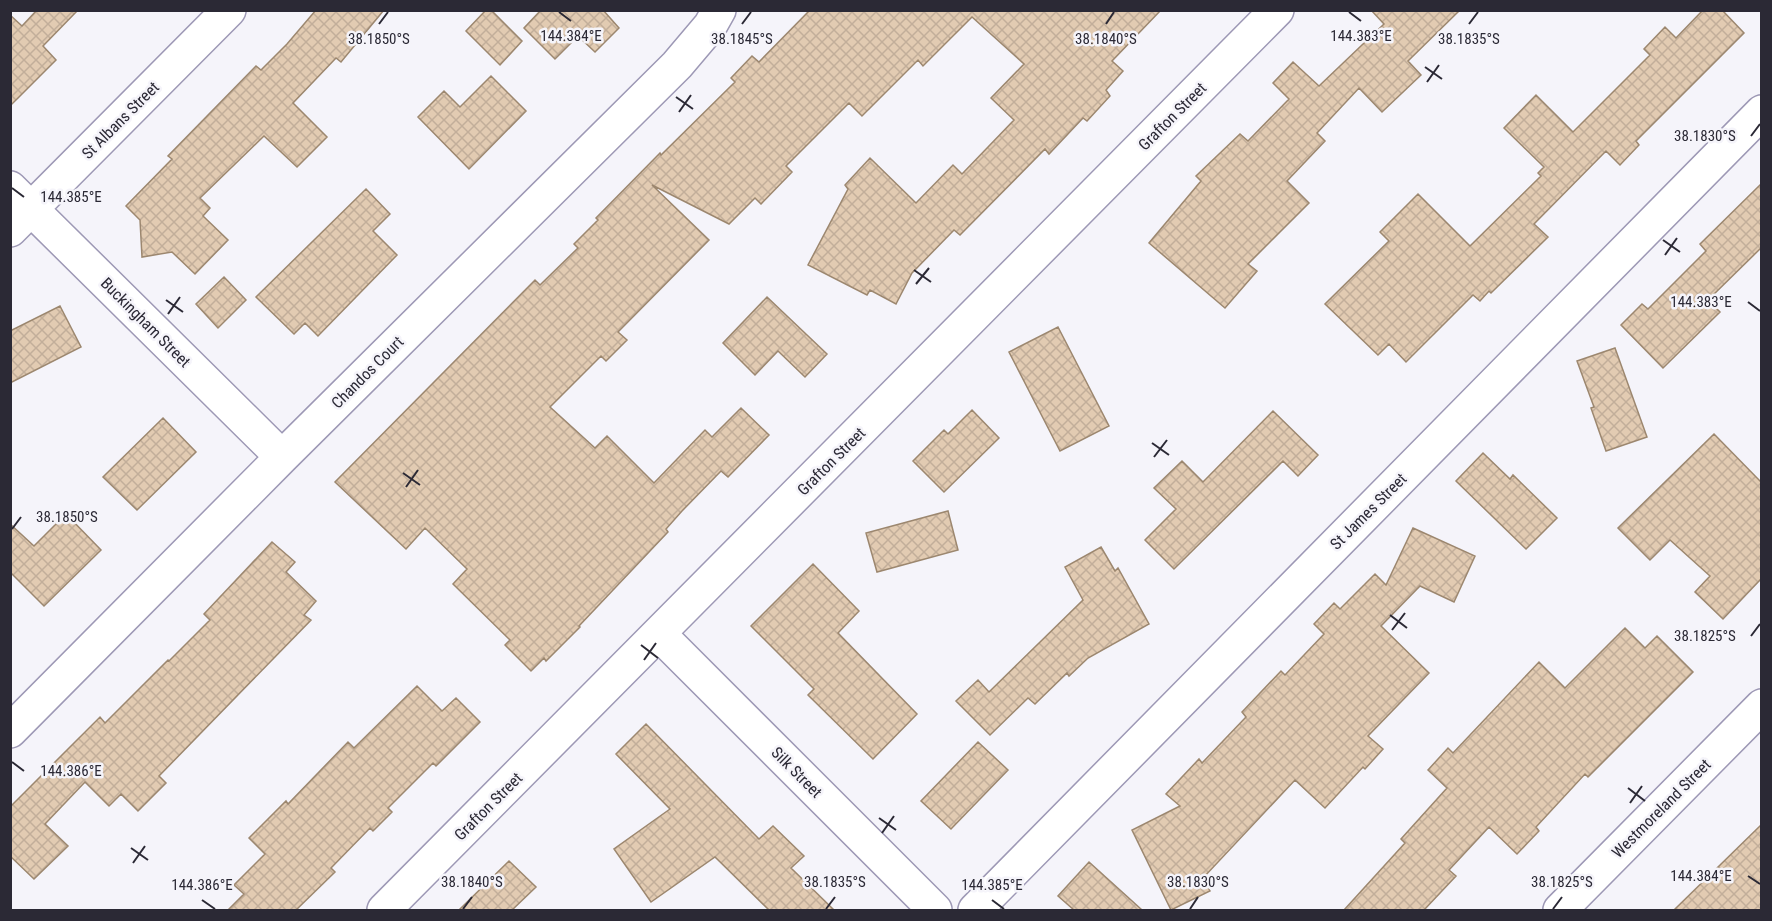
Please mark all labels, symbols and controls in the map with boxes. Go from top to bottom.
text: 144.384°E [540,27,602,45]
text: 144.383°E [1330,27,1392,45]
text: 38.1850°S [348,30,410,48]
text: 38.1845°S [711,30,773,48]
text: 38.1840°S [1075,30,1137,48]
text: 38.1835°S [1438,30,1500,48]
street label: St Albans Street [78,78,163,163]
street label: Grafton Street [1134,78,1210,154]
text: 38.1830°S [1674,127,1736,145]
text: 144.385°E [40,188,102,206]
street label: Buckingham Street [97,274,195,371]
text: 144.383°E [1670,293,1732,311]
street label: Chandos Court [327,332,407,412]
street label: Grafton Street [793,423,869,499]
street label: St James Street [1326,469,1411,553]
text: 38.1850°S [36,508,98,526]
text: 38.1825°S [1674,627,1736,645]
street label: Silk Street [767,743,826,802]
street label: Westmoreland Street [1608,755,1715,862]
text: 144.386°E [40,762,102,780]
street label: Grafton Street [450,768,526,844]
text: 144.384°E [1670,867,1732,885]
text: 38.1840°S [441,873,503,891]
text: 38.1835°S [804,873,866,891]
text: 38.1830°S [1167,873,1229,891]
text: 38.1825°S [1531,873,1593,891]
text: 144.386°E [171,876,233,894]
text: 144.385°E [961,876,1023,894]

